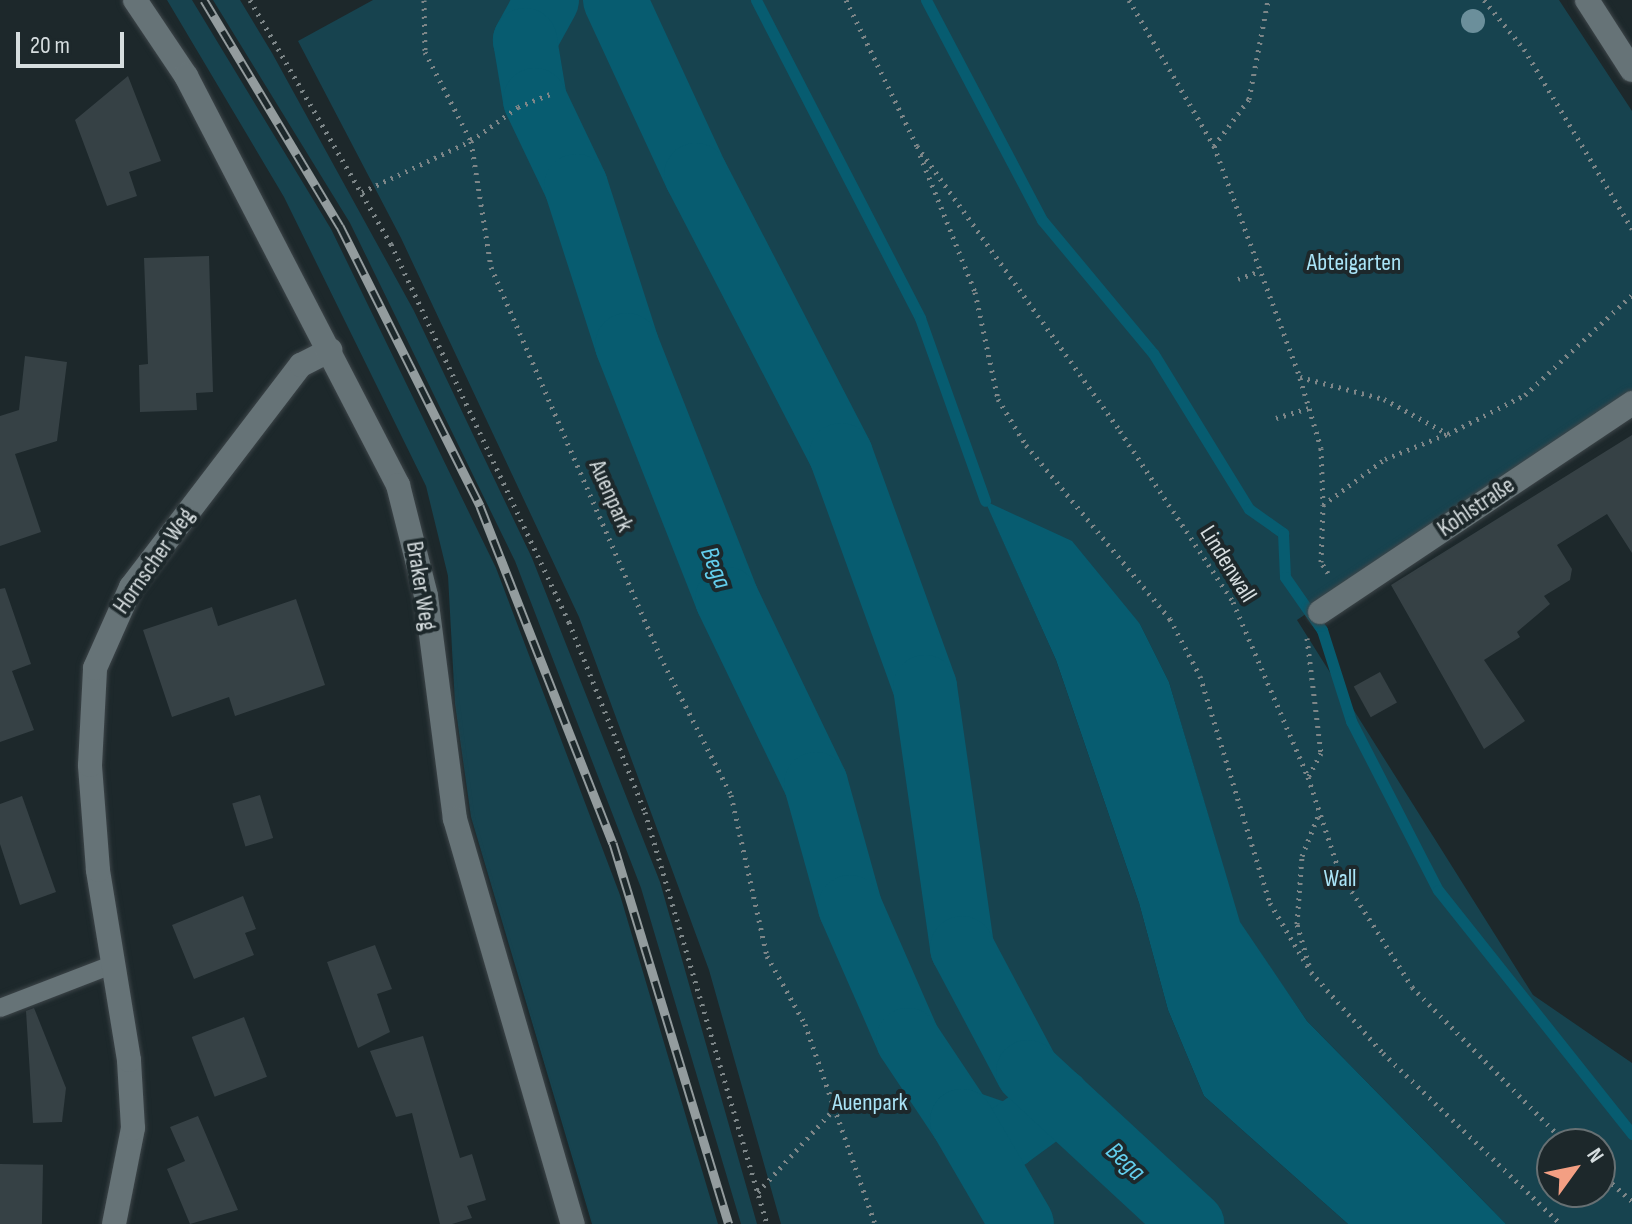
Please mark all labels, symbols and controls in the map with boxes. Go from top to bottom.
scale bar [20,16,128,66]
text: 20 m [30,31,70,60]
park label: Abteigarten [1307,249,1401,277]
street label: Auenpark [583,456,639,536]
street label: Kohlstraße [1432,471,1520,543]
street label: Hornscher Weg [107,503,201,619]
street label: Lindenwall [1193,520,1263,608]
street label: Braker Weg [400,539,442,633]
water label: Bega [693,542,737,594]
park label: Wall [1323,865,1357,893]
park label: Auenpark [832,1089,908,1117]
north arrow [1536,1128,1616,1208]
water label: Bega [1099,1136,1151,1188]
text: N [1580,1143,1609,1168]

